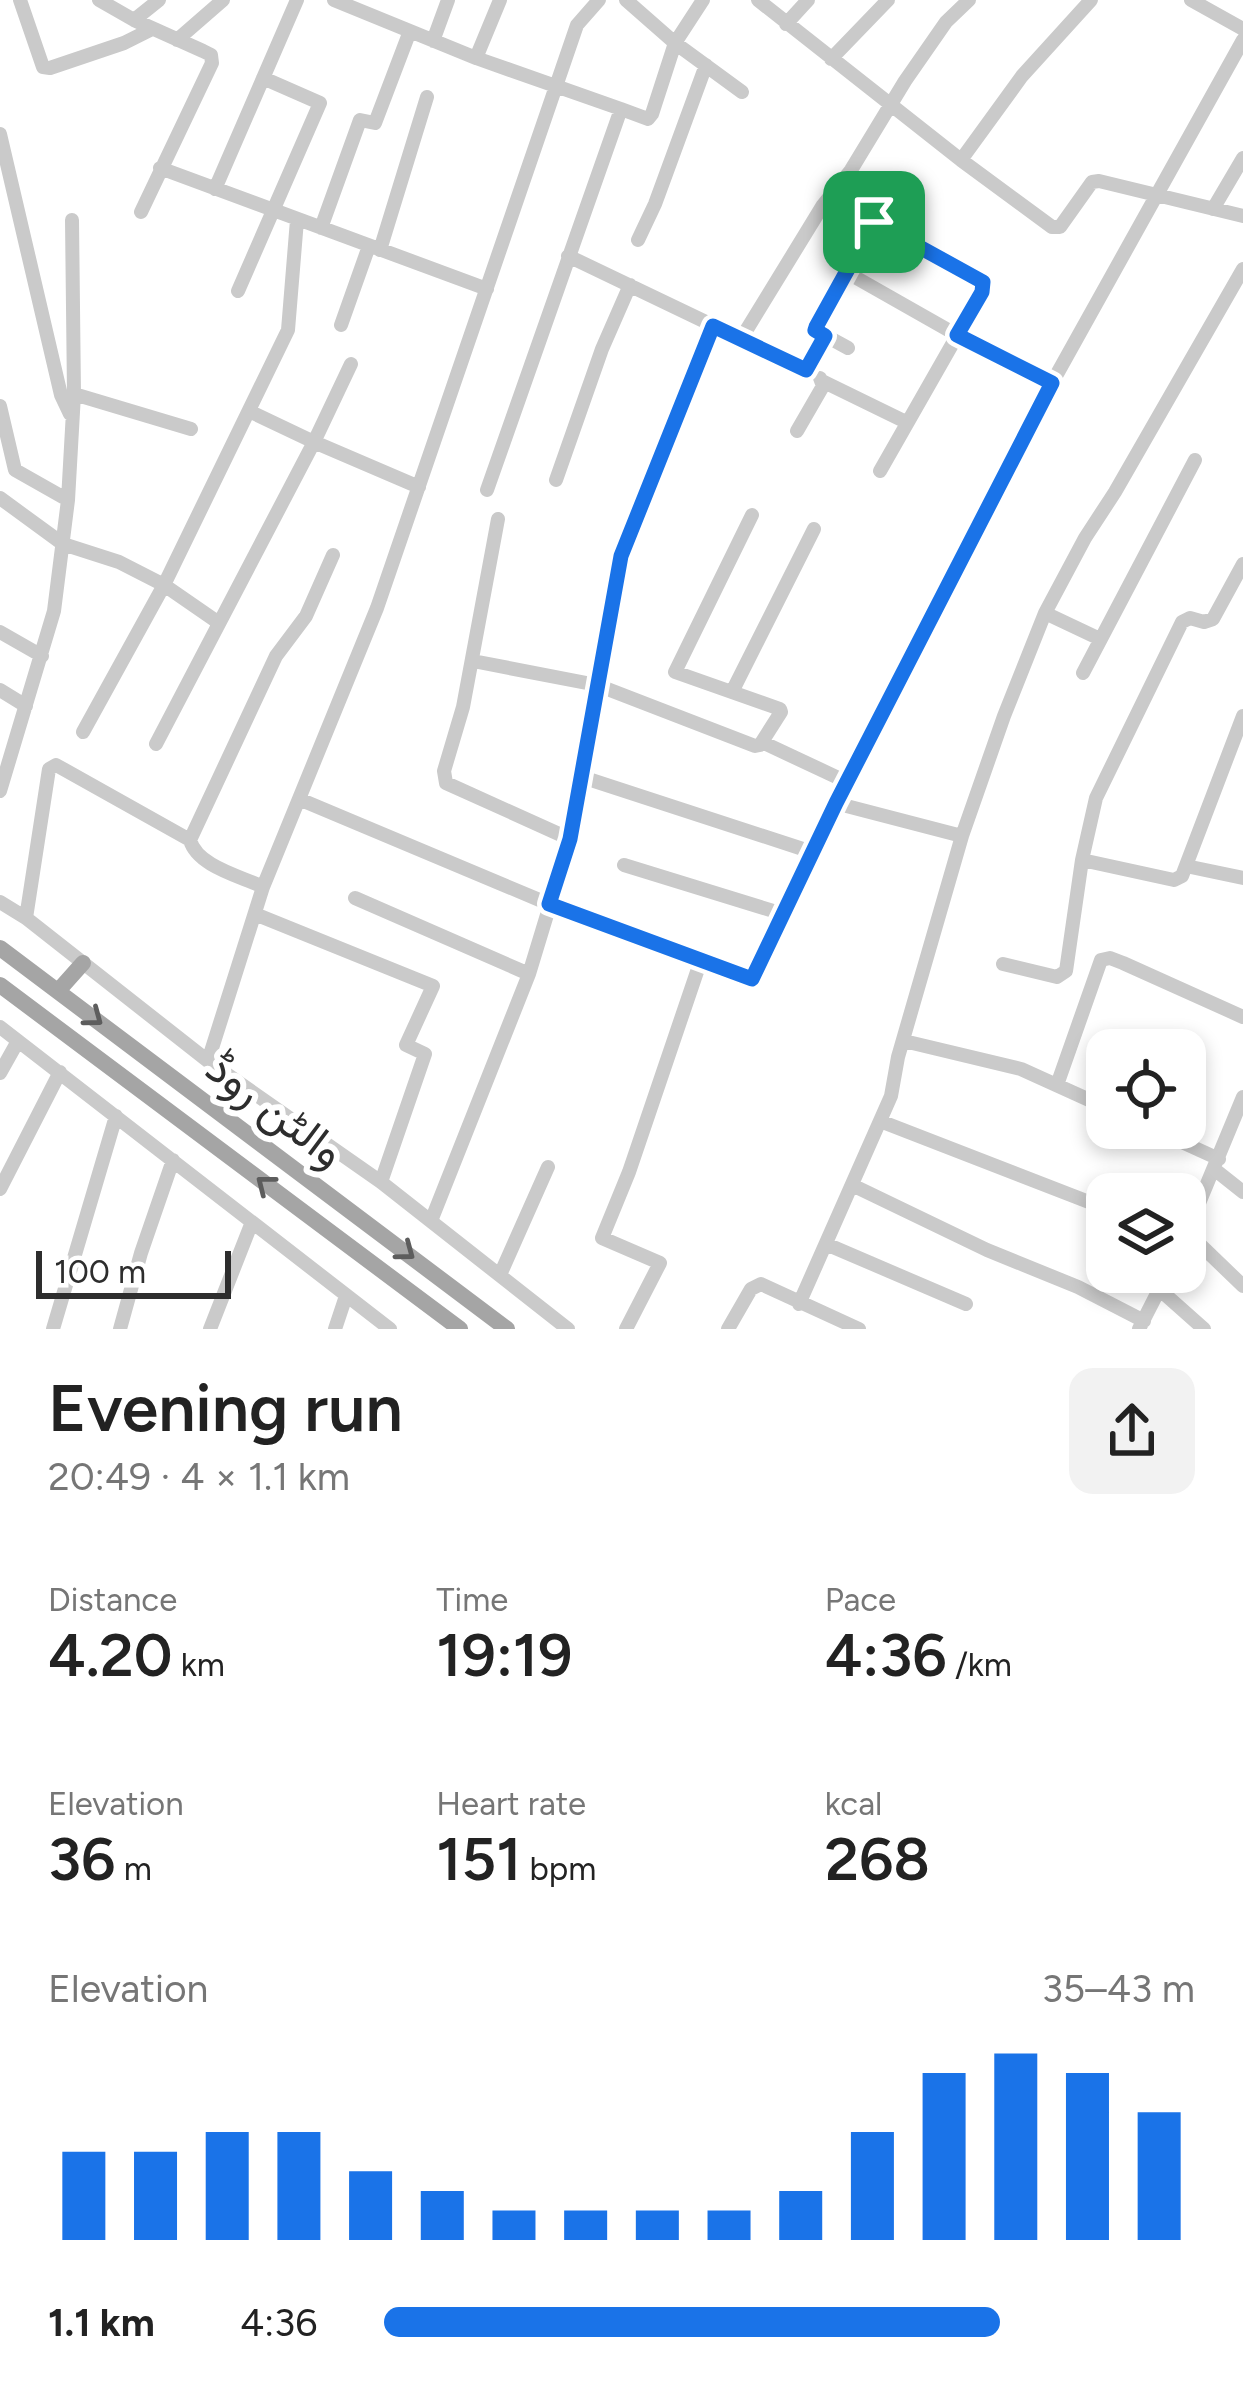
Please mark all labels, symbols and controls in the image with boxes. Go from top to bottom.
pin [823,171,925,273]
icon: arrive [841,189,907,255]
one-way arrow [81,1004,102,1026]
map controls [1086,1029,1206,1293]
button: locate [1086,1029,1206,1149]
street label: والٹن روڈ [196,1040,356,1179]
button: layers [1086,1173,1206,1293]
one-way arrow [256,1177,278,1198]
one-way arrow [392,1238,414,1259]
scale bar [36,1245,231,1298]
text: 100 m [54,1252,146,1291]
text: Evening run [48,1368,403,1448]
button: share [1069,1368,1195,1494]
text: 20:49 · 4 × 1.1 km [48,1453,350,1500]
text: Distance [48,1580,177,1619]
text: Time [436,1580,508,1619]
text: Pace [825,1580,896,1619]
text: 4.20 [48,1619,173,1691]
text: 19:19 [436,1619,572,1691]
text: 4:36 [825,1619,947,1691]
text: km [173,1645,225,1684]
text: /km [947,1645,1012,1684]
text: Elevation [48,1784,184,1823]
text: Heart rate [436,1784,586,1823]
text: kcal [825,1784,882,1823]
text: 36 [48,1823,116,1895]
text: 151 [436,1823,521,1895]
text: 268 [825,1823,930,1895]
text: m [116,1849,152,1888]
text: bpm [521,1849,596,1888]
text: Elevation [48,1965,208,2012]
text: 35–43 m [1042,1965,1195,2012]
text: 1.1 km [48,2299,155,2346]
text: 4:36 [240,2299,317,2346]

